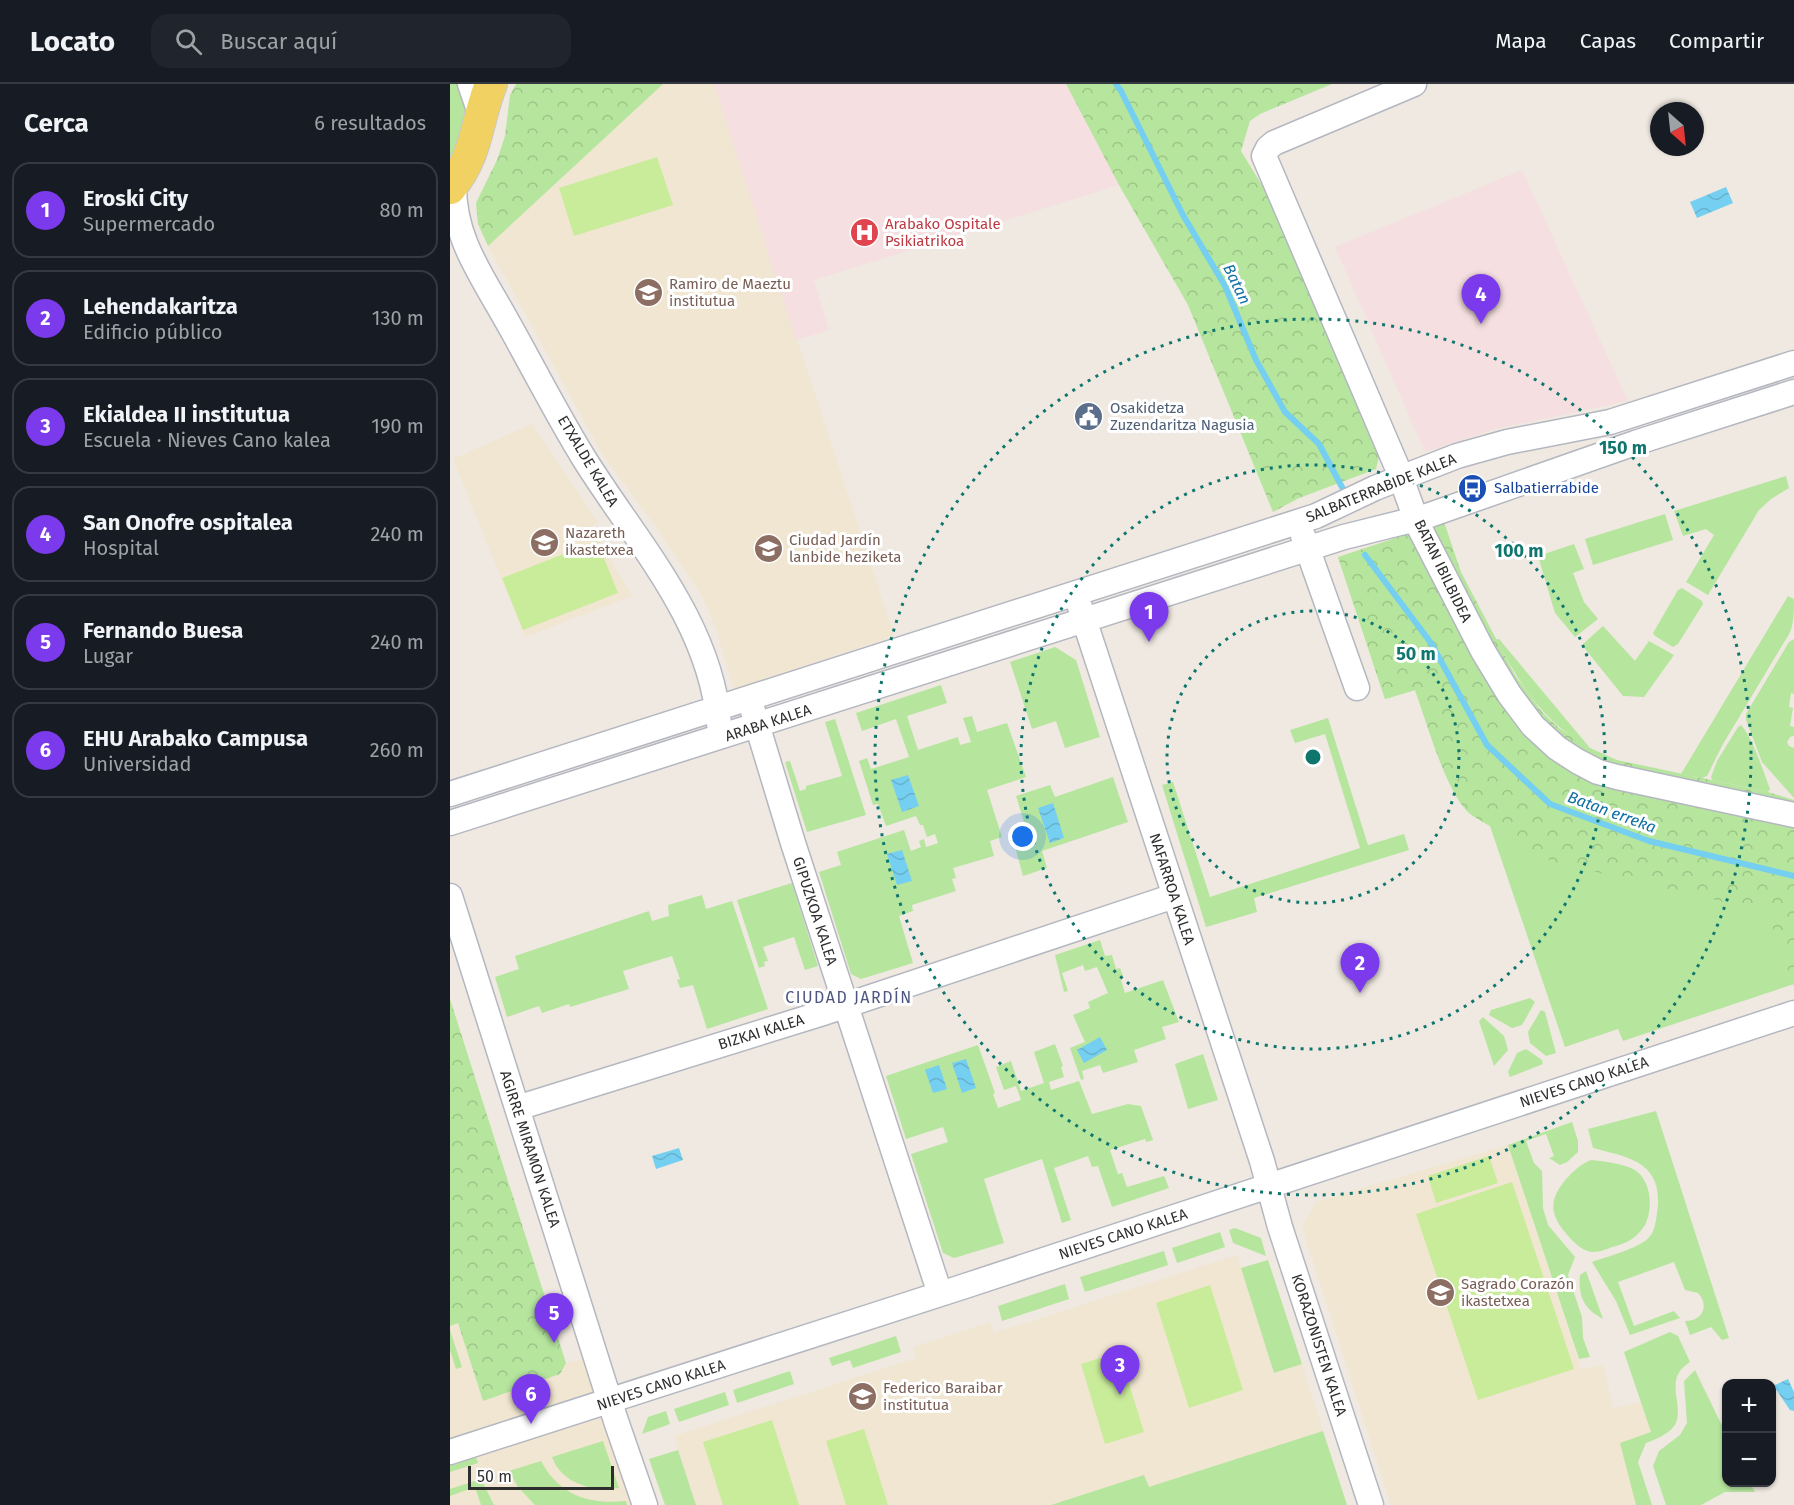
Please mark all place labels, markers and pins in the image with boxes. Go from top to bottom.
place label: Arabako Ospitale Psikiatrikoa [885,215,1001,250]
hospital icon: Arabako Ospitale Psikiatrikoa [848,217,880,249]
pin: 4 [1462,274,1500,324]
place label: Ramiro de Maeztu institutua [669,275,791,310]
school or university icon: Ramiro de Maeztu institutua [632,277,664,309]
place label: Osakidetza Zuzendaritza Nagusia [1110,399,1255,434]
public building icon: Osakidetza Zuzendaritza Nagusia [1073,401,1105,433]
bus stop icon: Salbatierrabide [1457,472,1489,504]
place label: Salbatierrabide [1494,479,1599,497]
place label: Nazareth ikastetxea [565,524,634,559]
school or university icon: Nazareth ikastetxea [528,526,560,558]
place label: Ciudad Jardín lanbide heziketa [789,531,901,566]
school or university icon: Ciudad Jardín lanbide heziketa [752,533,784,565]
pin: 1 [1130,592,1168,642]
centre of rings [1303,747,1323,767]
pin: 2 [1340,944,1380,993]
place label: Sagrado Corazón ikastetxea [1461,1275,1574,1310]
school or university icon: Sagrado Corazón ikastetxea [1424,1277,1456,1309]
pin: 5 [534,1294,574,1343]
pin: 3 [1100,1346,1140,1395]
pin: 6 [512,1374,550,1424]
place label: Federico Baraibar institutua [883,1379,1003,1414]
school or university icon: Federico Baraibar institutua [846,1381,878,1413]

